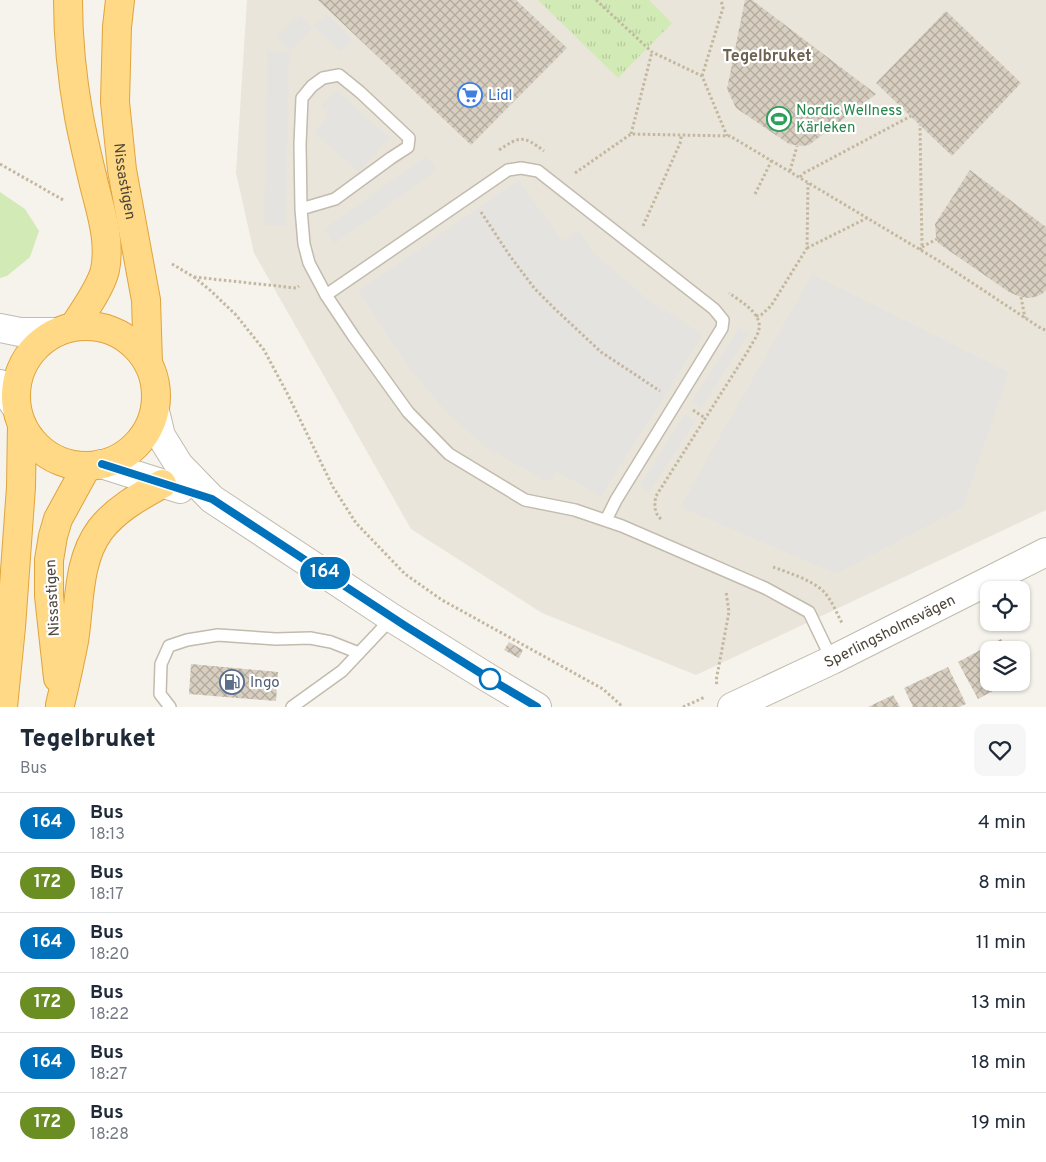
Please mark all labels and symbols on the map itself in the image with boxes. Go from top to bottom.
district label: Tegelbruket [723,47,812,67]
supermarket icon: Lidl [457,82,483,108]
place label: Lidl [488,87,513,106]
place label: Nordic Wellness Kärleken [796,102,902,138]
sports icon: Nordic Wellness Kärleken [766,106,792,132]
street label: Nissastigen [108,142,139,221]
line badge: 164 [296,557,354,589]
street label: Nissastigen [42,559,65,637]
street label: Sperlingsholmsvägen [822,591,959,673]
unlabelled marker [479,668,501,690]
fuel station icon: Ingo [219,669,245,695]
place label: Ingo [250,674,280,693]

